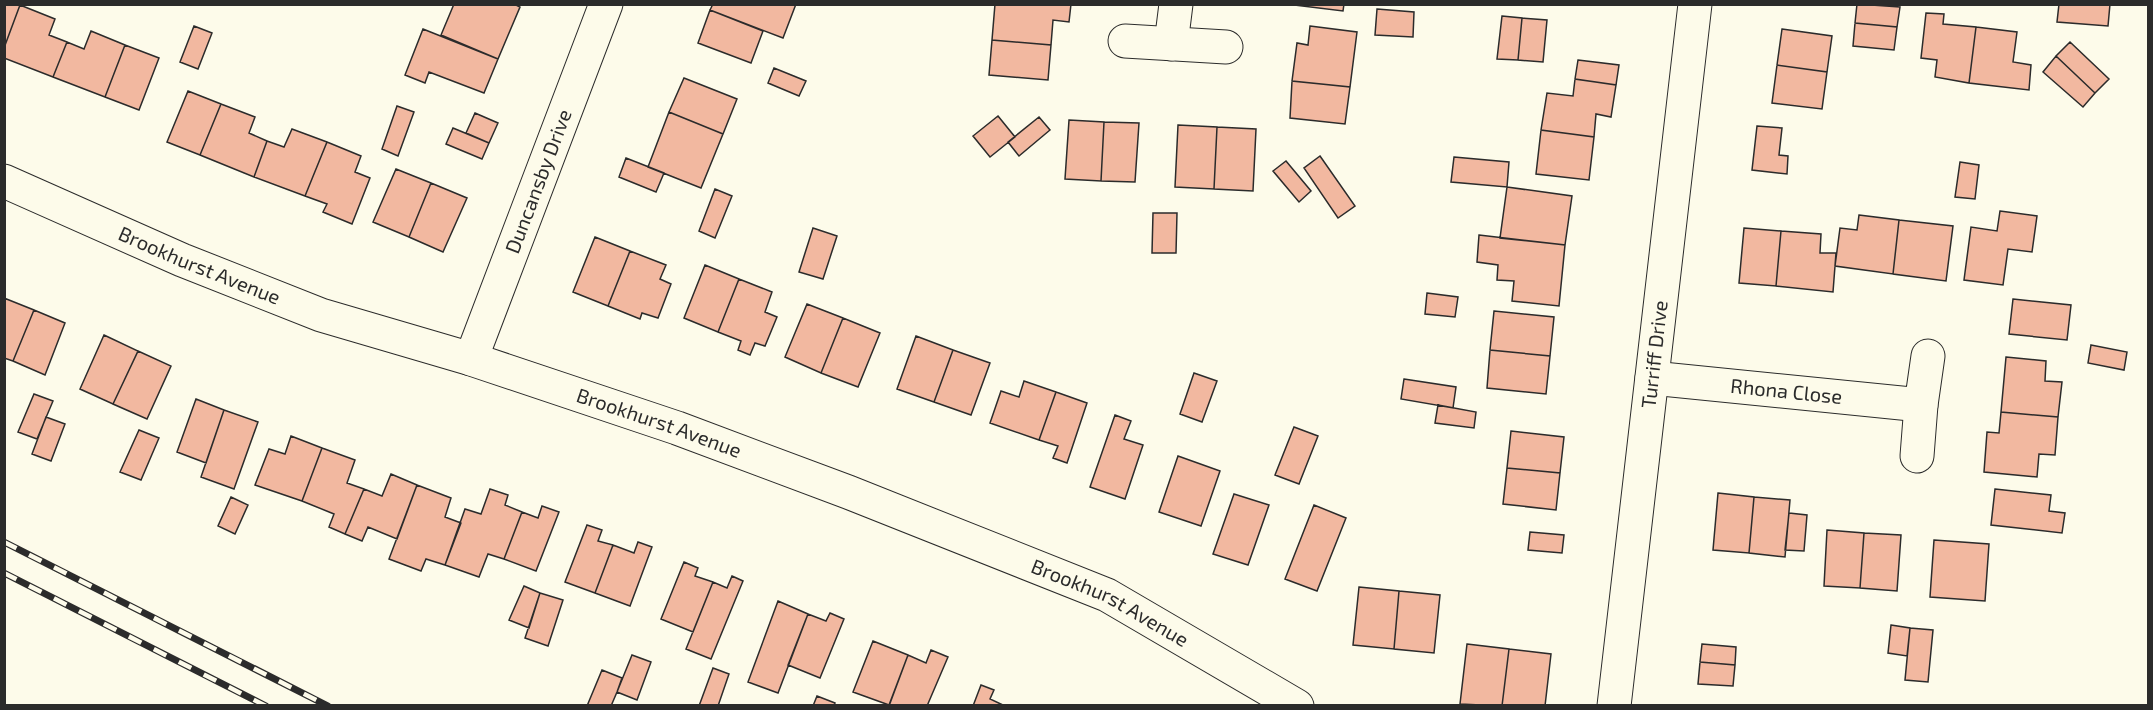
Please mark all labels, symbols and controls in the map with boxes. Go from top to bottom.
street label: Duncansby Drive [499,106,576,257]
street label: Brookhurst Avenue [115,220,284,309]
street label: Turriff Drive [1635,299,1672,409]
street label: Rhona Close [1729,373,1843,408]
street label: Brookhurst Avenue [574,382,745,462]
street label: Brookhurst Avenue [1028,553,1193,651]

